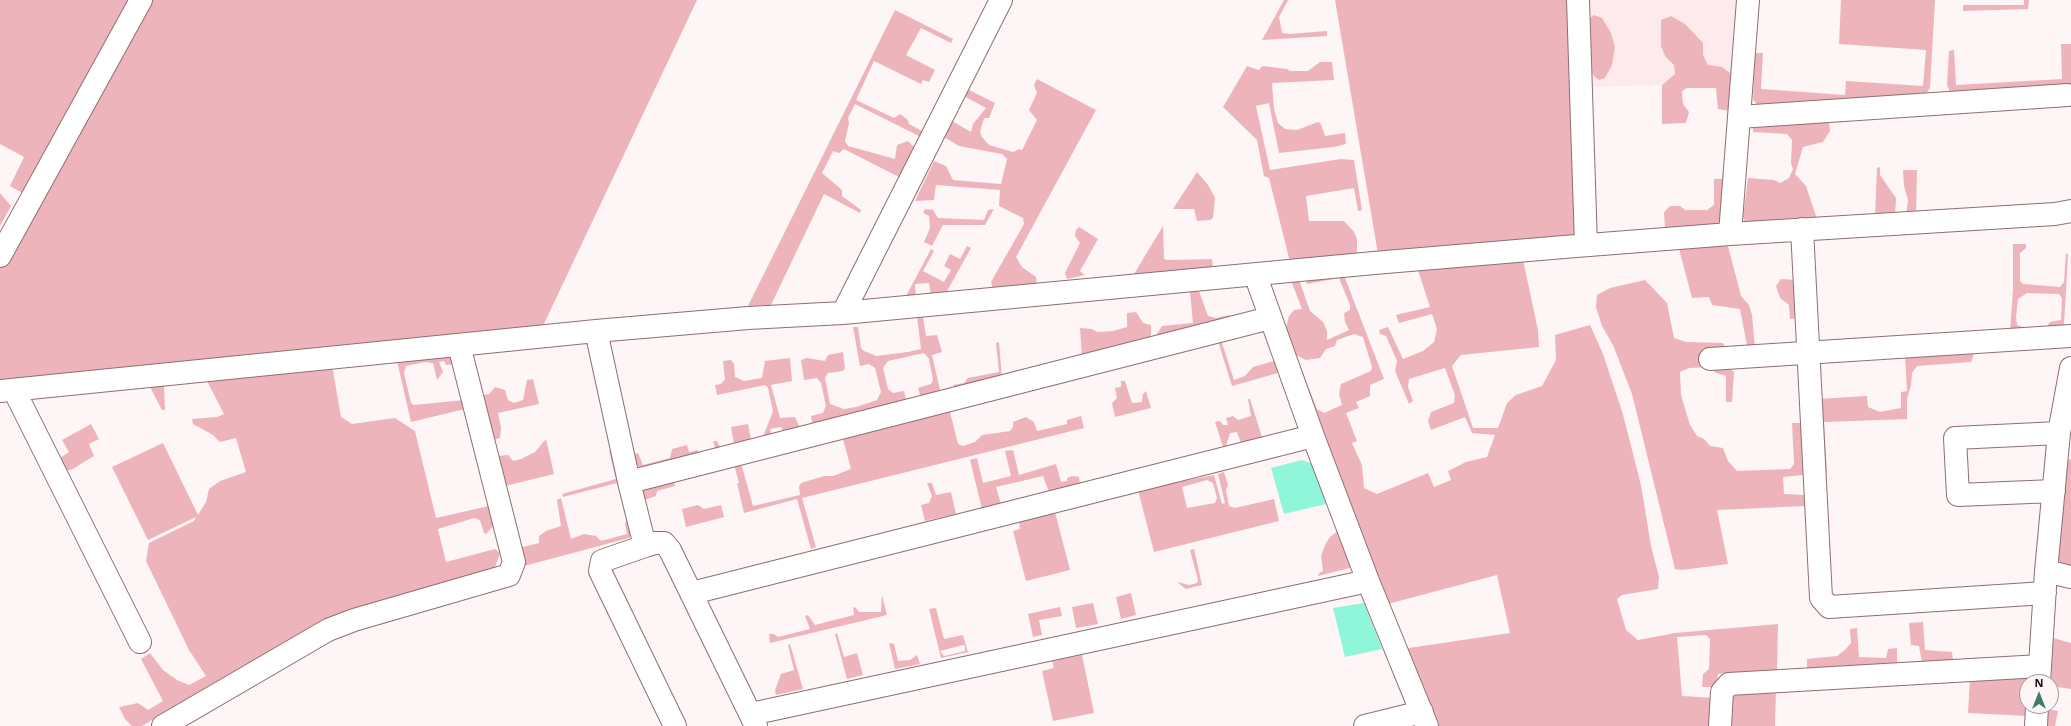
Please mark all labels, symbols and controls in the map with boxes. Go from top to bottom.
north arrow [2019,674,2059,714]
text: N [2035,675,2043,690]

